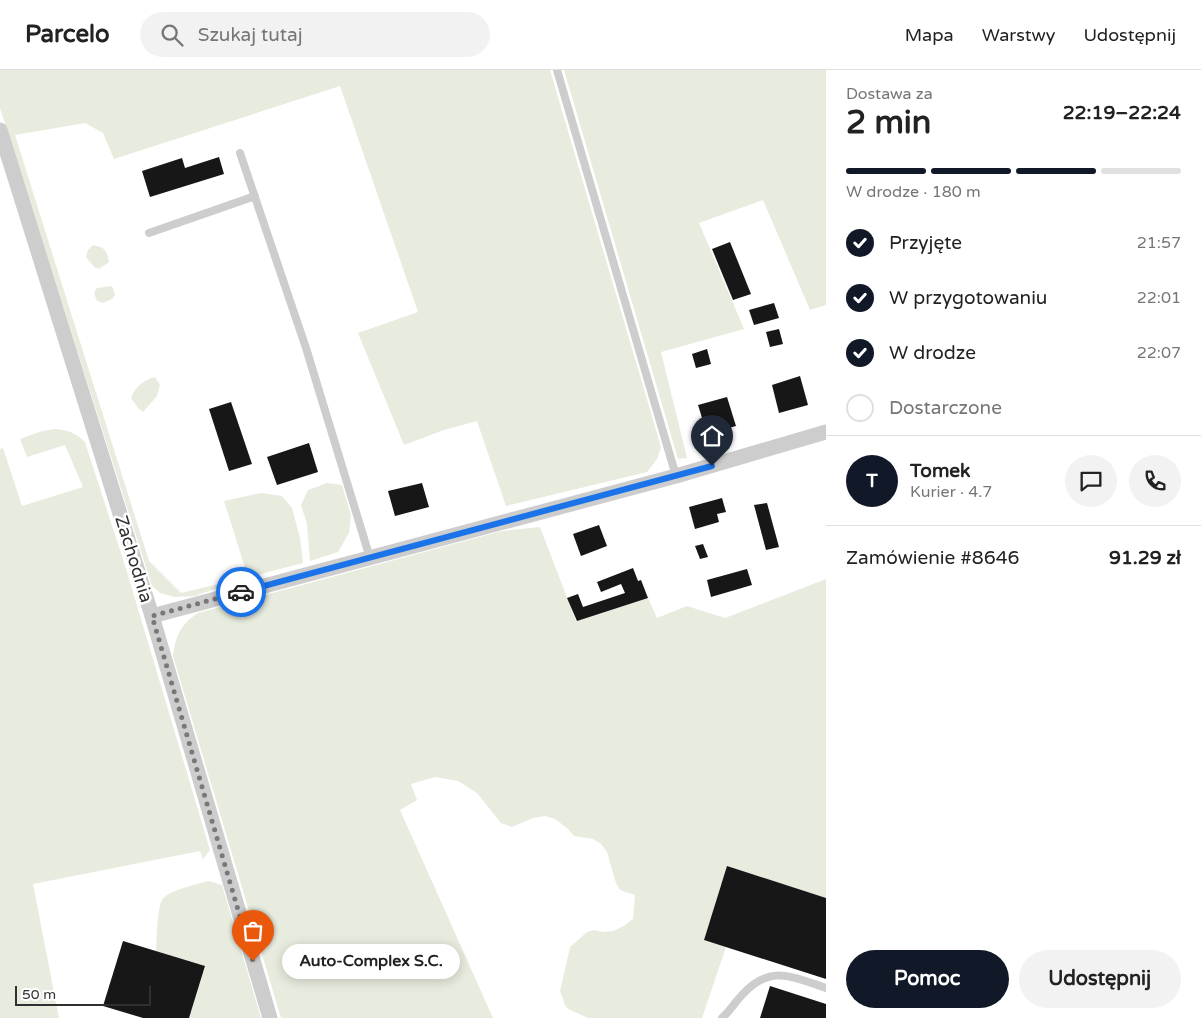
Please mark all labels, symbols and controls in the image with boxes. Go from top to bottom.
search box [140,12,490,57]
text: Parcelo [25,20,110,49]
icon: search [158,21,186,49]
text: Szukaj tutaj [198,24,303,46]
text: Mapa [905,24,954,46]
text: Warstwy [982,24,1055,46]
text: Udostępnij [1083,24,1176,46]
text: Dostawa za [846,84,933,104]
text: 22:19–22:24 [1063,102,1181,124]
text: 2 min [846,104,931,142]
text: W drodze · 180 m [846,182,981,202]
icon: check [846,229,874,257]
text: Przyjęte [889,232,962,254]
text: 21:57 [1137,233,1181,253]
icon: check [846,284,874,312]
text: W przygotowaniu [889,287,1047,309]
text: 22:01 [1137,288,1181,308]
icon: check [846,339,874,367]
text: W drodze [889,342,976,364]
text: 22:07 [1137,343,1181,363]
text: Dostarczone [889,397,1002,419]
pin [691,415,733,466]
icon: home [698,422,726,450]
button: chat [1065,455,1117,507]
button: phone [1129,455,1181,507]
text: Tomek [910,460,970,482]
text: T [866,470,878,492]
text: Kurier · 4.7 [910,482,992,502]
street label: Zachodnia [110,513,158,605]
text: Zamówienie #8646 [846,547,1020,569]
text: 91.29 zł [1109,547,1181,569]
courier [216,567,266,617]
icon: car [227,578,255,606]
pin [232,910,274,961]
icon: bag [239,917,267,945]
callout: Auto-Complex S.C. [283,944,460,978]
button: Pomoc [846,950,1009,1008]
button: Udostępnij [1019,950,1181,1008]
text: Auto-Complex S.C. [299,951,443,971]
scale bar [15,983,151,1006]
text: 50 m [22,986,56,1003]

